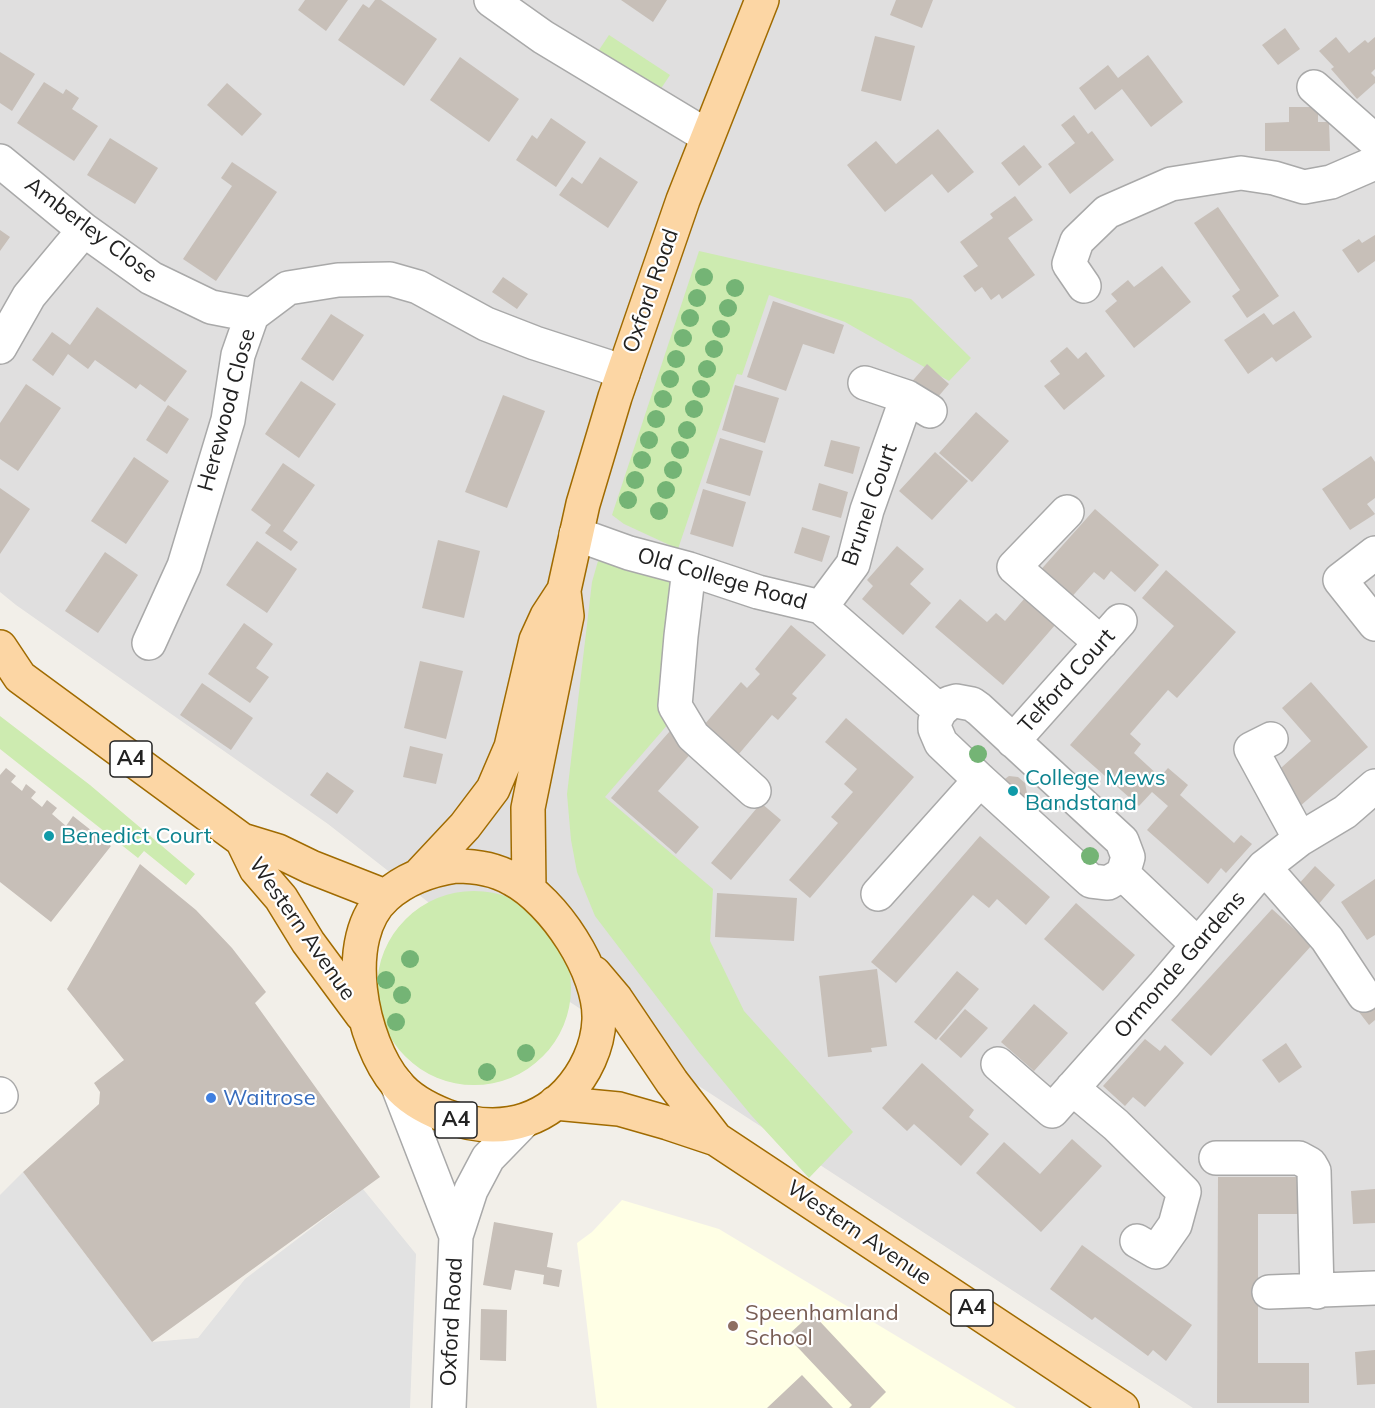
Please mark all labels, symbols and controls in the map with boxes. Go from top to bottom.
street label: Amberley Close [20,172,162,288]
street label: Oxford Road [617,226,685,356]
street label: Herewood Close [193,326,261,494]
street label: Brunel Court [837,441,903,569]
street label: Old College Road [634,542,810,616]
street label: Telford Court [1013,623,1121,739]
road number: A4 [110,741,152,777]
place label: College Mews Bandstand [1025,765,1166,816]
marker: College Mews Bandstand [1006,784,1020,798]
place label: Benedict Court [61,823,211,849]
marker: Benedict Court [42,829,56,843]
street label: Western Avenue [243,852,361,1006]
street label: Ormonde Gardens [1109,886,1251,1044]
place label: Waitrose [223,1085,316,1111]
marker: Waitrose [204,1091,218,1105]
road number: A4 [435,1102,477,1138]
street label: Western Avenue [782,1175,936,1291]
street label: Oxford Road [435,1257,469,1387]
road number: A4 [951,1290,993,1326]
place label: Speenhamland School [745,1300,899,1352]
marker: Speenhamland School [726,1319,740,1333]

